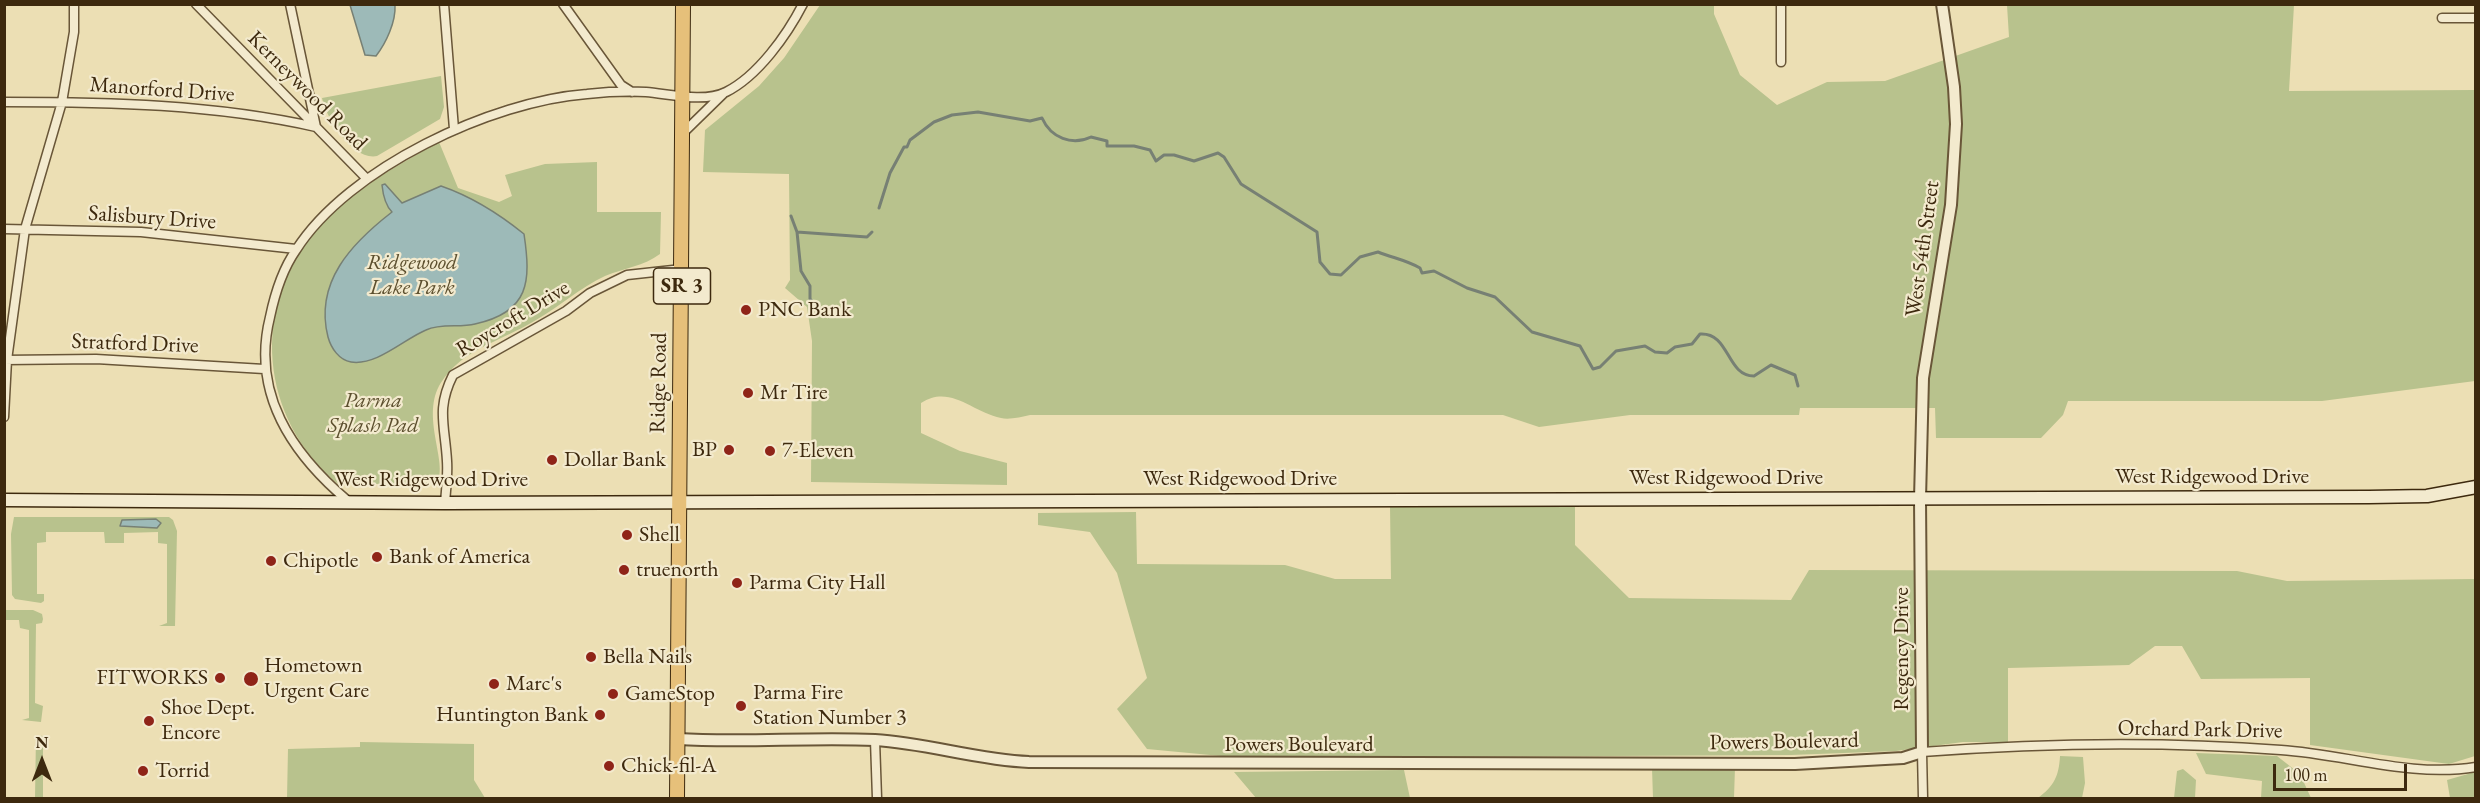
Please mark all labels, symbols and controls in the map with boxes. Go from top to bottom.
street label: Kerneywood Road [242,26,372,156]
street label: Manorford Drive [89,72,235,108]
street label: West 54th Street [1900,179,1946,319]
street label: Salisbury Drive [87,200,217,236]
park label: Ridgewood Lake Park [367,250,457,302]
road number: SR 3 [654,268,710,304]
street label: Roycroft Drive [452,275,574,363]
place label: PNC Bank [758,297,851,323]
marker: PNC Bank [739,303,753,317]
street label: Stratford Drive [71,329,199,359]
street label: Ridge Road [645,332,673,434]
place label: Mr Tire [760,380,828,406]
marker: Mr Tire [741,386,755,400]
park label: Parma Splash Pad [327,388,419,440]
place label: BP [692,437,717,463]
place label: 7-Eleven [782,438,854,464]
marker: BP [722,443,736,457]
marker: 7-Eleven [763,444,777,458]
place label: Dollar Bank [564,447,666,473]
marker: Dollar Bank [545,453,559,467]
street label: West Ridgewood Drive [2115,464,2309,490]
street label: West Ridgewood Drive [1629,465,1823,491]
street label: West Ridgewood Drive [1143,466,1337,492]
street label: West Ridgewood Drive [334,467,528,493]
place label: Shell [639,522,680,548]
marker: Shell [620,528,634,542]
place label: Bank of America [389,544,530,570]
place label: Chipotle [283,548,358,574]
marker: Bank of America [370,550,384,564]
marker: Chipotle [264,554,278,568]
place label: truenorth [636,557,719,583]
marker: truenorth [617,563,631,577]
place label: Parma City Hall [749,570,886,596]
marker: Parma City Hall [730,576,744,590]
street label: Regency Drive [1889,587,1915,711]
place label: Bella Nails [603,644,692,670]
marker: Bella Nails [584,650,598,664]
place label: Hometown Urgent Care [264,653,369,704]
place label: FITWORKS [97,665,208,691]
marker: Hometown Urgent Care [242,670,260,688]
marker: FITWORKS [213,671,227,685]
place label: Marc's [506,671,562,697]
marker: Marc's [487,677,501,691]
place label: Parma Fire Station Number 3 [753,680,906,732]
place label: GameStop [625,681,715,707]
marker: GameStop [606,687,620,701]
place label: Shoe Dept. Encore [161,695,255,746]
marker: Parma Fire Station Number 3 [734,699,748,713]
place label: Huntington Bank [436,702,588,728]
marker: Huntington Bank [593,708,607,722]
marker: Shoe Dept. Encore [142,714,156,728]
street label: Orchard Park Drive [2117,715,2283,745]
street label: Powers Boulevard [1709,727,1859,757]
north arrow [12,731,72,791]
text: N [36,732,48,753]
street label: Powers Boulevard [1224,732,1374,758]
scale bar [2276,752,2410,790]
place label: Chick-fil-A [621,753,717,779]
place label: Torrid [155,758,210,784]
marker: Chick-fil-A [602,759,616,773]
text: 100 m [2284,763,2328,786]
marker: Torrid [136,764,150,778]

